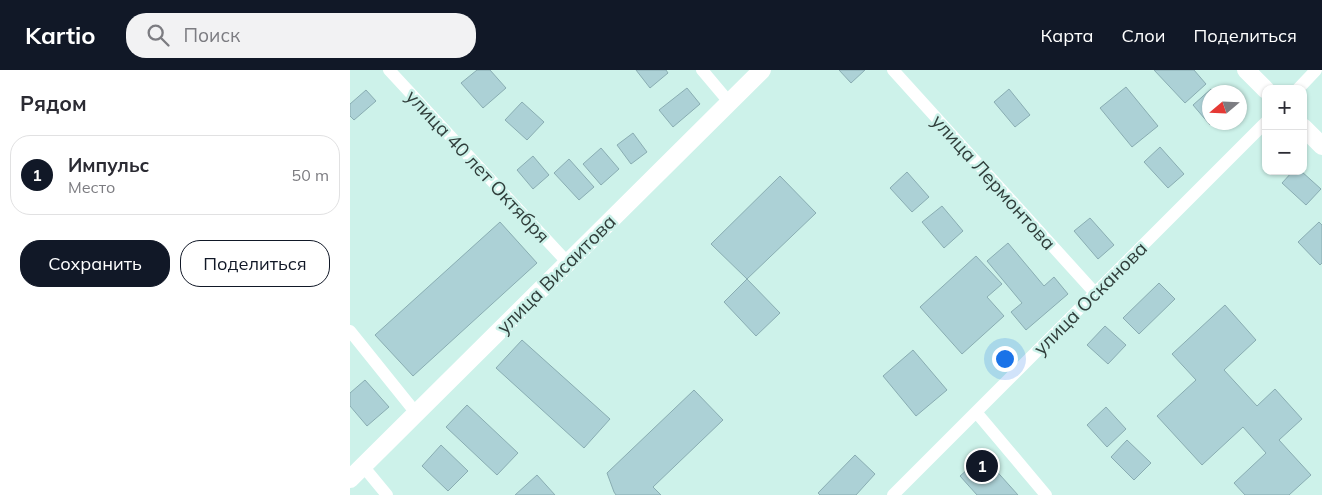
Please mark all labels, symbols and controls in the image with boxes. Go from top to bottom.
search box [126,13,476,58]
text: Kartio [25,20,96,50]
icon: search [144,21,172,49]
text: Поиск [184,23,240,47]
text: Карта [1041,24,1093,47]
text: Слои [1121,24,1166,47]
text: Поделиться [1194,24,1297,47]
street label: улица 40 лет Октября [401,85,555,247]
north arrow [1202,85,1247,130]
map controls [1262,85,1307,175]
button: + [1262,85,1307,130]
text: Рядом [20,90,87,116]
street label: улица Лермонтова [927,109,1061,255]
button: − [1262,130,1307,175]
text: Импульс [68,153,149,177]
text: 1 [32,165,42,185]
text: 50 m [292,165,329,185]
text: Место [68,177,115,197]
street label: улица Висаитова [491,209,621,339]
street label: улица Осканова [1028,236,1152,360]
button: Сохранить [20,240,170,287]
button: Поделиться [180,240,330,287]
your location [992,346,1018,372]
pin: 1 [966,447,998,485]

